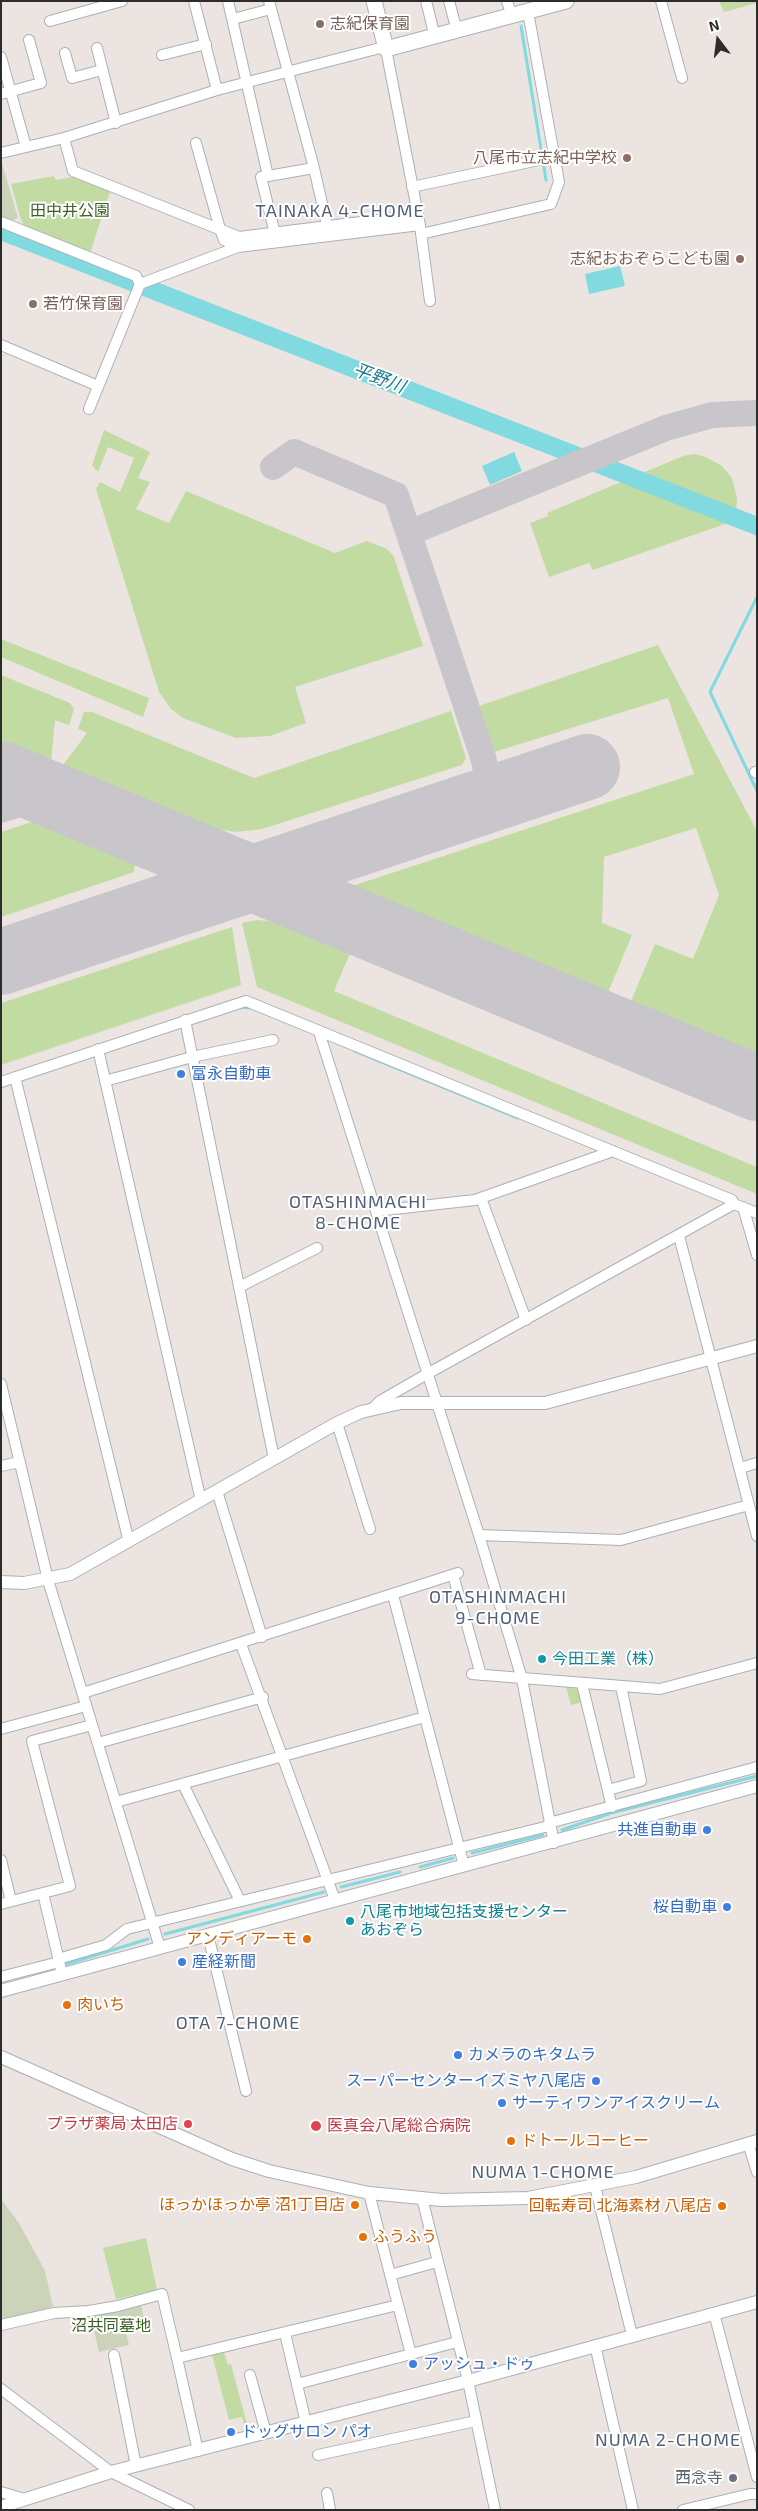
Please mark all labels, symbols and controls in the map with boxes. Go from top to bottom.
place label: 志紀保育園 [330,14,410,34]
north arrow [693,15,743,65]
text: N [707,16,721,35]
marker: 志紀保育園 [314,18,326,30]
place label: 八尾市立志紀中学校 [473,148,617,168]
marker: 八尾市立志紀中学校 [621,152,633,164]
district label: TAINAKA 4-CHOME [253,200,427,222]
park label: 田中井公園 [30,201,110,221]
place label: 志紀おおぞらこども園 [570,249,730,269]
marker: 志紀おおぞらこども園 [734,253,746,265]
place label: 若竹保育園 [43,294,123,314]
marker: 若竹保育園 [27,298,39,310]
water label: 平野川 [350,358,408,398]
place label: 富永自動車 [191,1064,271,1084]
marker: 富永自動車 [175,1068,187,1080]
district label: OTASHINMACHI 8-CHOME [288,1191,428,1234]
district label: OTASHINMACHI 9-CHOME [428,1586,568,1628]
place label: 今田工業（株） [552,1649,664,1669]
marker: 今田工業（株） [536,1653,548,1665]
place label: 共進自動車 [617,1820,697,1840]
marker: 共進自動車 [701,1824,713,1836]
place label: 桜自動車 [653,1897,717,1917]
marker: 桜自動車 [721,1901,733,1913]
place label: 八尾市地域包括支援センター あおぞら [360,1902,568,1940]
marker: 八尾市地域包括支援センター あおぞら [344,1915,356,1927]
place label: アンディアーモ [186,1929,297,1949]
marker: アンディアーモ [301,1933,313,1945]
place label: 産経新聞 [192,1952,256,1972]
marker: 産経新聞 [176,1956,188,1968]
place label: 肉いち [77,1995,125,2015]
marker: 肉いち [61,1999,73,2011]
district label: OTA 7-CHOME [174,2012,302,2034]
place label: カメラのキタムラ [468,2045,596,2065]
marker: カメラのキタムラ [452,2049,464,2061]
place label: スーパーセンターイズミヤ八尾店 [346,2071,586,2091]
marker: スーパーセンターイズミヤ八尾店 [590,2075,602,2087]
place label: サーティワンアイスクリーム [512,2093,720,2113]
marker: サーティワンアイスクリーム [496,2097,508,2109]
place label: プラザ薬局 太田店 [46,2114,178,2134]
place label: 医真会八尾総合病院 [327,2116,471,2136]
marker: プラザ薬局 太田店 [182,2118,194,2130]
marker: 医真会八尾総合病院 [309,2119,323,2133]
place label: ドトールコーヒー [521,2131,649,2151]
marker: ドトールコーヒー [505,2135,517,2147]
district label: NUMA 1-CHOME [470,2161,616,2183]
place label: ほっかほっか亭 沼1丁目店 [159,2195,345,2215]
place label: 回転寿司 北海素材 八尾店 [529,2196,712,2216]
marker: ほっかほっか亭 沼1丁目店 [349,2199,361,2211]
marker: 回転寿司 北海素材 八尾店 [716,2200,728,2212]
place label: ふうふう [373,2227,437,2247]
marker: ふうふう [357,2231,369,2243]
park label: 沼共同墓地 [71,2316,151,2336]
place label: アッシュ・ドゥ [423,2354,535,2374]
marker: アッシュ・ドゥ [407,2358,419,2370]
place label: ドッグサロン パオ [241,2422,373,2442]
marker: ドッグサロン パオ [225,2426,237,2438]
district label: NUMA 2-CHOME [593,2429,743,2451]
place label: 西念寺 [675,2468,723,2488]
marker: 西念寺 [727,2472,739,2484]

